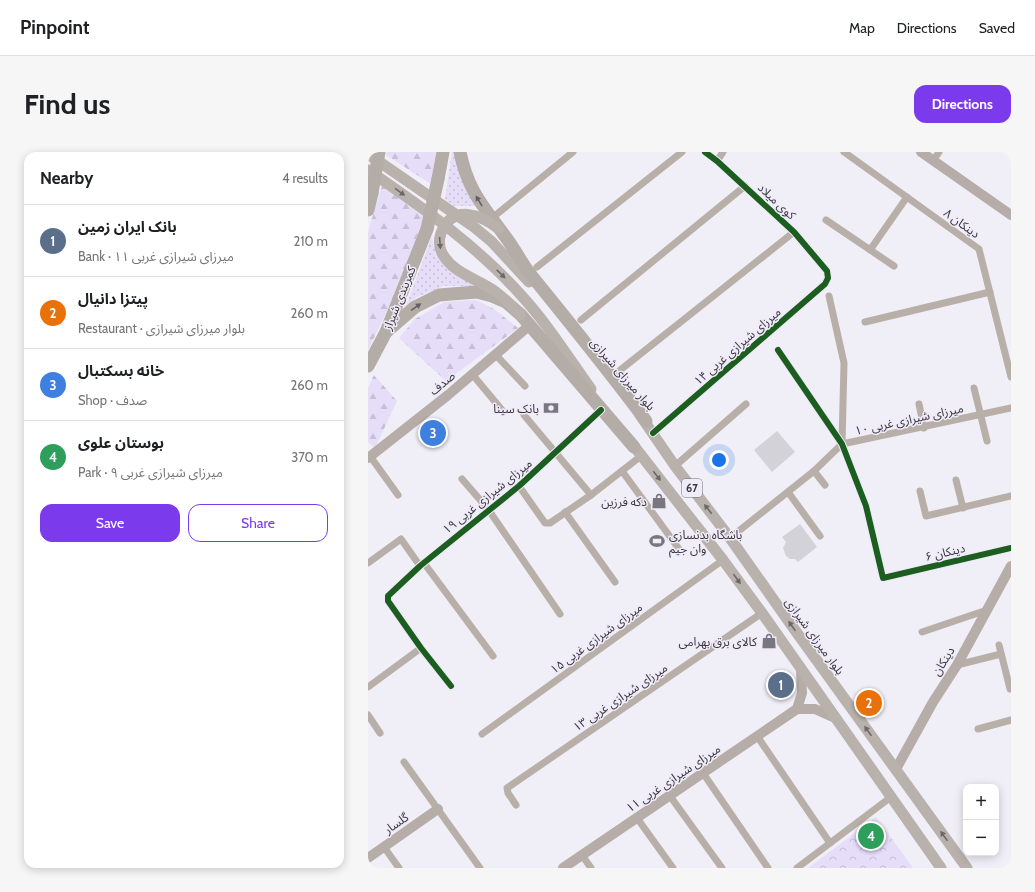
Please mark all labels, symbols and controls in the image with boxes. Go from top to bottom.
text: Pinpoint [20,16,89,39]
text: Map [849,19,875,37]
text: Directions [897,19,957,37]
text: Saved [979,19,1015,37]
button: Directions [914,85,1011,123]
text: Find us [24,87,110,121]
text: Nearby [40,168,93,188]
text: 4 results [282,170,328,186]
street label: کوی میلاد [755,180,800,223]
one-way arrow [394,188,405,197]
one-way arrow [475,195,482,207]
street label: ۸ دینکان [941,205,983,241]
text: بانک ایران زمین [78,218,177,236]
text: 1 [51,233,55,249]
text: 210 m [294,233,328,249]
one-way arrow [437,237,444,249]
text: Bank · میرزای شیرازی غربی ۱۱ [78,248,234,264]
street label: کمربندی شیراز [379,263,419,333]
one-way arrow [496,269,506,279]
text: پیتزا دانیال [78,290,148,308]
one-way arrow [411,303,421,311]
street label: ۱۴ میرزای شیرازی غربی [690,304,784,388]
text: 2 [50,305,56,321]
text: 260 m [290,305,328,321]
text: Restaurant · بلوار میرزای شیرازی [78,320,245,336]
street label: بلوار میرزای شیرازی [587,335,659,413]
text: خانه بسکتبال [78,362,164,380]
street label: صدف [426,368,458,398]
text: 3 [49,377,57,393]
text: 260 m [290,377,328,393]
text: Shop · صدف [78,392,147,408]
bank icon: بانک سینا [542,399,560,417]
street label: ۱۰ میرزای شیرازی غربی [853,400,965,438]
place label: بانک سینا [493,401,539,416]
pin: 3 [420,418,446,448]
text: بوستان علوی [78,434,164,452]
text: 4 [49,449,57,465]
text: 370 m [291,449,328,465]
your location [709,450,729,470]
street label: ۱۹ میرزای شیرازی غربی [439,455,535,537]
text: Park · میرزای شیرازی غربی ۹ [78,464,223,480]
one-way arrow [653,471,661,482]
road number: 67 [682,479,702,497]
shop icon: دکه فرزین [650,492,668,510]
place label: دکه فرزین [601,494,647,509]
one-way arrow [704,503,712,514]
button: Save [40,504,180,542]
button: Share [188,504,328,542]
place label: باشگاه بدنسازی وان جیم [669,527,742,558]
sports icon: باشگاه بدنسازی وان جیم [648,532,666,550]
street label: دینکان ۶ [923,540,967,564]
one-way arrow [732,574,740,584]
street label: بلوار میرزای شیرازی [782,595,848,677]
street label: ۱۵ میرزای شیرازی غربی [547,599,645,677]
one-way arrow [788,621,796,631]
shop icon: کالای برق بهرامی [760,632,778,650]
place label: کالای برق بهرامی [678,634,758,649]
street label: دینکان [928,644,958,678]
street label: ۱۳ میرزای شیرازی غربی [570,660,670,734]
pin: 1 [768,670,794,700]
pin: 2 [856,688,882,718]
one-way arrow [864,726,872,736]
street label: میرزای شیرازی غربی ۱۱ [623,741,723,815]
map controls [963,784,999,856]
button: + [963,784,999,820]
street label: گلسار [380,809,412,837]
button: − [963,820,999,856]
pin: 4 [858,821,884,851]
one-way arrow [940,831,949,842]

